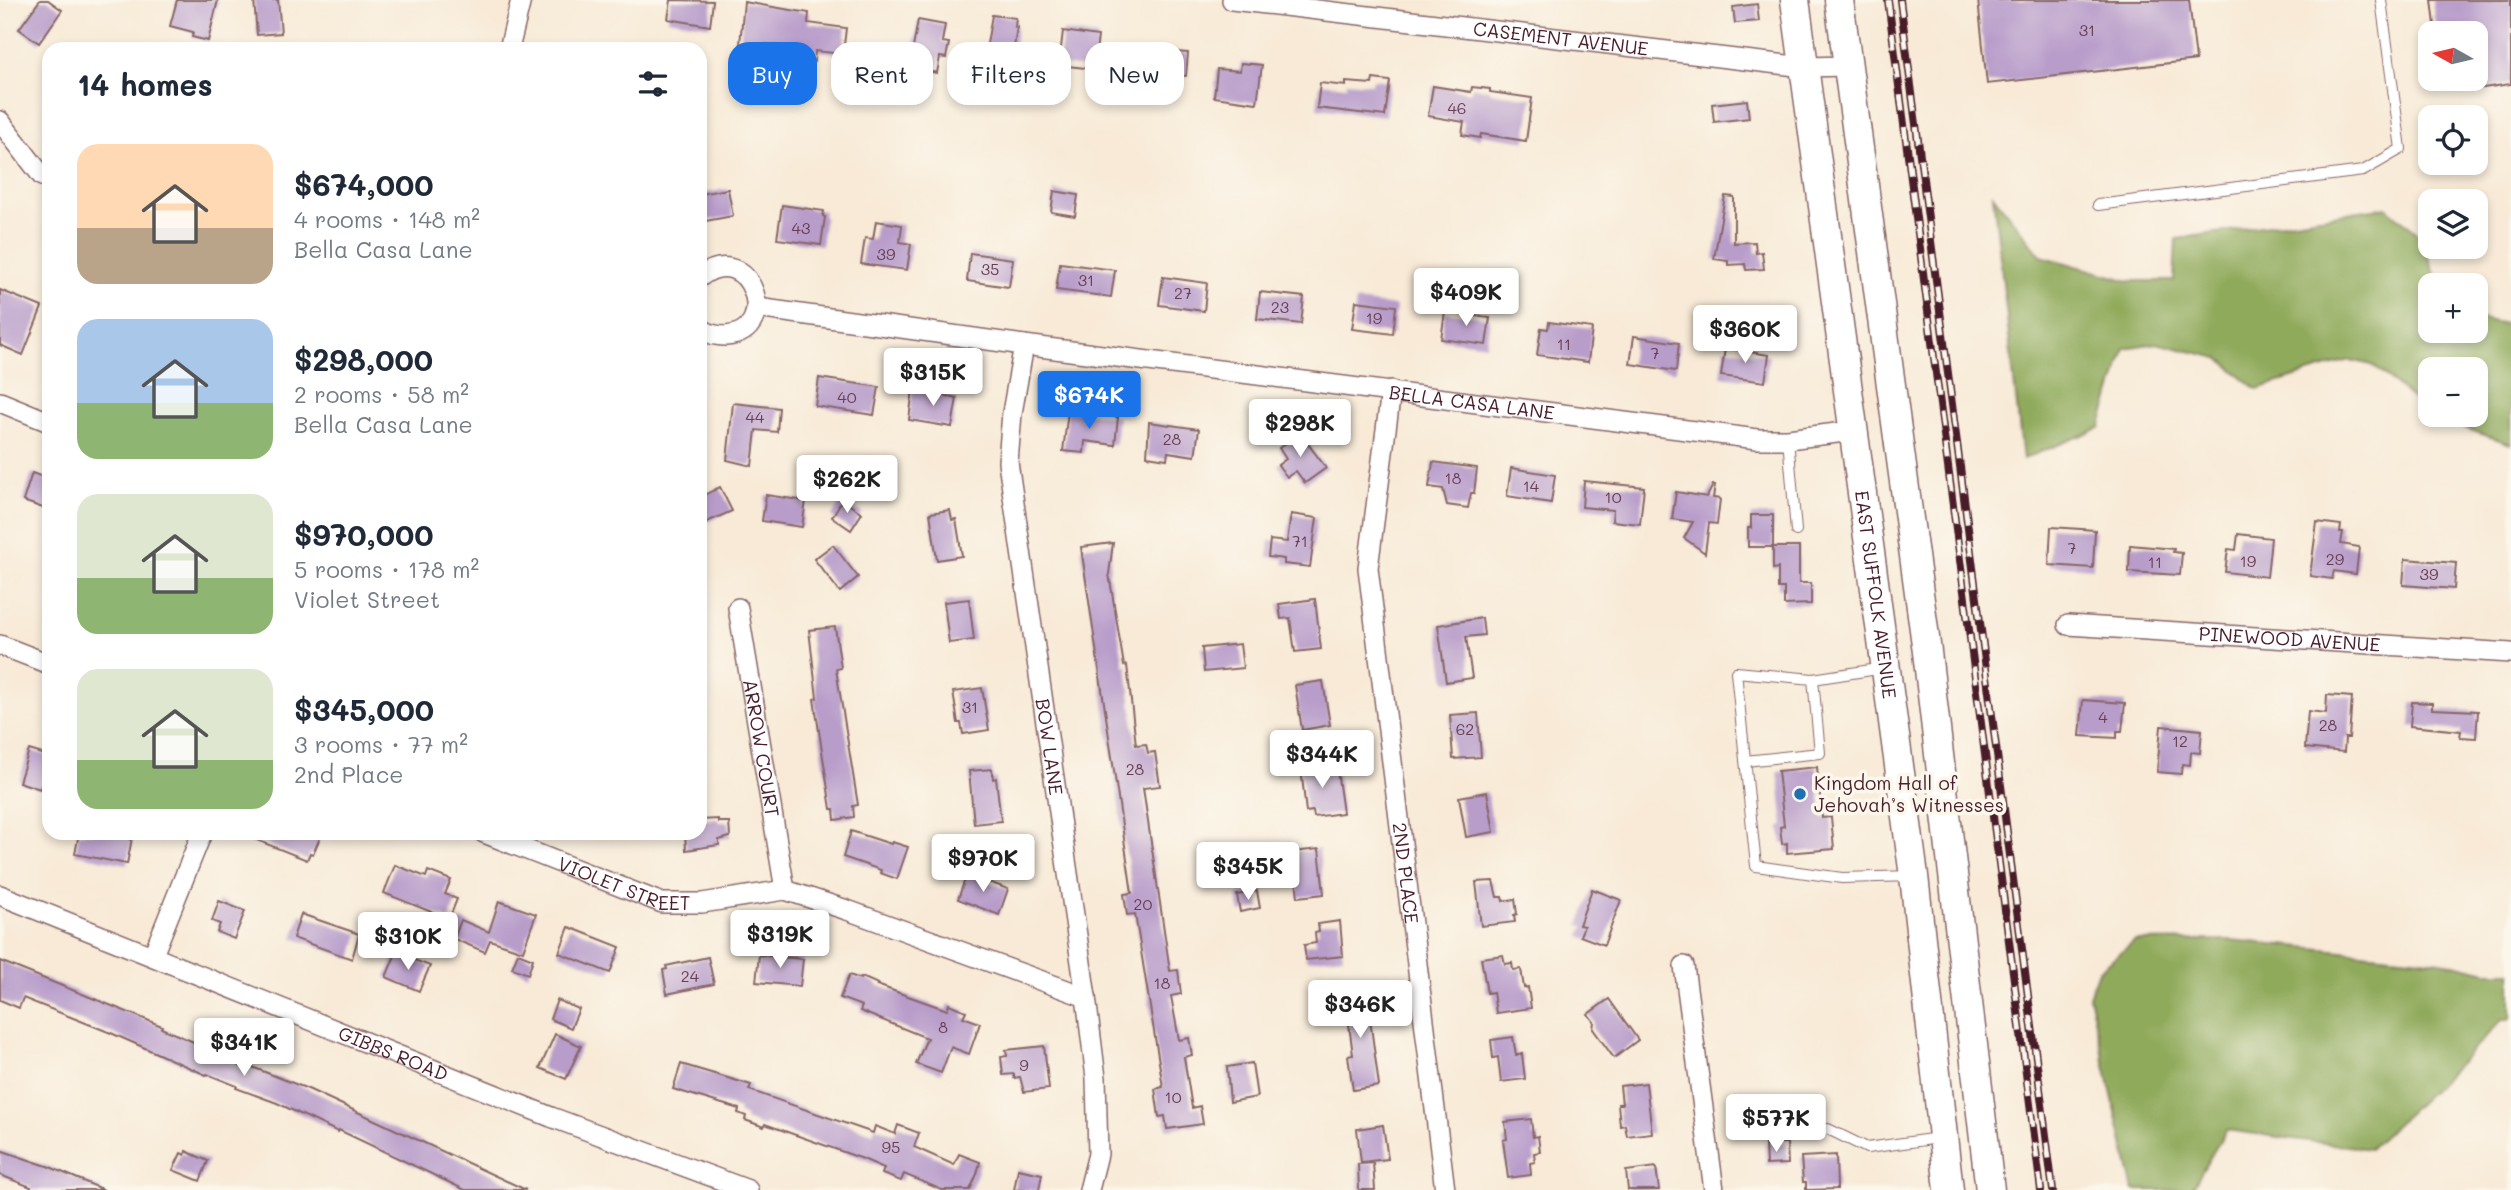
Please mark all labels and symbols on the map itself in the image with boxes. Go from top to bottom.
street label: CASEMENT AVENUE [1472,15,1650,61]
house number: 31 [2079,19,2095,40]
north arrow [2418,21,2488,91]
house number: 46 [1447,97,1467,118]
house number: 43 [792,217,810,238]
house number: 39 [877,243,895,264]
house number: 35 [981,258,999,279]
pin: $409K [1417,268,1515,328]
house number: 31 [1078,269,1094,290]
house number: 27 [1174,282,1192,303]
house number: 23 [1271,296,1289,317]
pin: $360K [1696,306,1794,365]
house number: 19 [1366,307,1382,328]
house number: 11 [1557,333,1571,354]
house number: 7 [1651,342,1660,363]
pin: $315K [884,348,982,408]
pin: $674K [1040,372,1138,431]
street label: BELLA CASA LANE [1388,379,1556,425]
house number: 40 [837,386,857,407]
pin: $298K [1251,400,1349,459]
house number: 44 [746,406,765,427]
house number: 28 [1163,428,1182,449]
pin: $262K [798,456,896,515]
house number: 18 [1445,467,1462,488]
house number: 14 [1523,475,1540,496]
house number: 10 [1604,486,1622,507]
street label: EAST SUFFOLK AVENUE [1850,489,1903,700]
house number: 71 [1292,530,1308,551]
house number: 7 [2068,537,2077,558]
house number: 29 [2326,548,2344,569]
house number: 19 [2240,550,2256,571]
house number: 11 [2148,551,2162,572]
house number: 39 [2420,563,2438,584]
street label: PINEWOOD AVENUE [2198,620,2381,657]
street label: ARROW COURT [738,677,786,819]
house number: 31 [962,696,978,717]
street label: BOW LANE [1031,697,1069,797]
house number: 4 [2098,706,2108,727]
house number: 28 [2319,714,2338,735]
house number: 62 [1456,718,1474,739]
pin: $344K [1273,730,1371,790]
house number: 12 [2172,730,2188,751]
house number: 28 [1126,758,1145,779]
place label: Kingdom Hall of Jehovah’s Witnesses [1814,770,2004,817]
marker: Kingdom Hall of Jehovah’s Witnesses [1792,786,1808,802]
street label: 2ND PLACE [1388,821,1425,925]
pin: $970K [934,834,1032,894]
pin: $345K [1199,842,1297,902]
street label: VIOLET STREET [555,850,690,915]
house number: 20 [1134,893,1153,914]
pin: $319K [731,911,829,970]
pin: $310K [359,912,457,972]
house number: 24 [681,965,700,986]
house number: 18 [1154,972,1171,993]
pin: $346K [1311,981,1409,1040]
house number: 8 [938,1016,948,1037]
pin: $341K [195,1018,293,1078]
street label: GIBBS ROAD [335,1020,452,1086]
house number: 9 [1019,1054,1029,1075]
house number: 10 [1164,1086,1182,1107]
pin: $577K [1727,1094,1825,1154]
house number: 95 [882,1136,900,1157]

